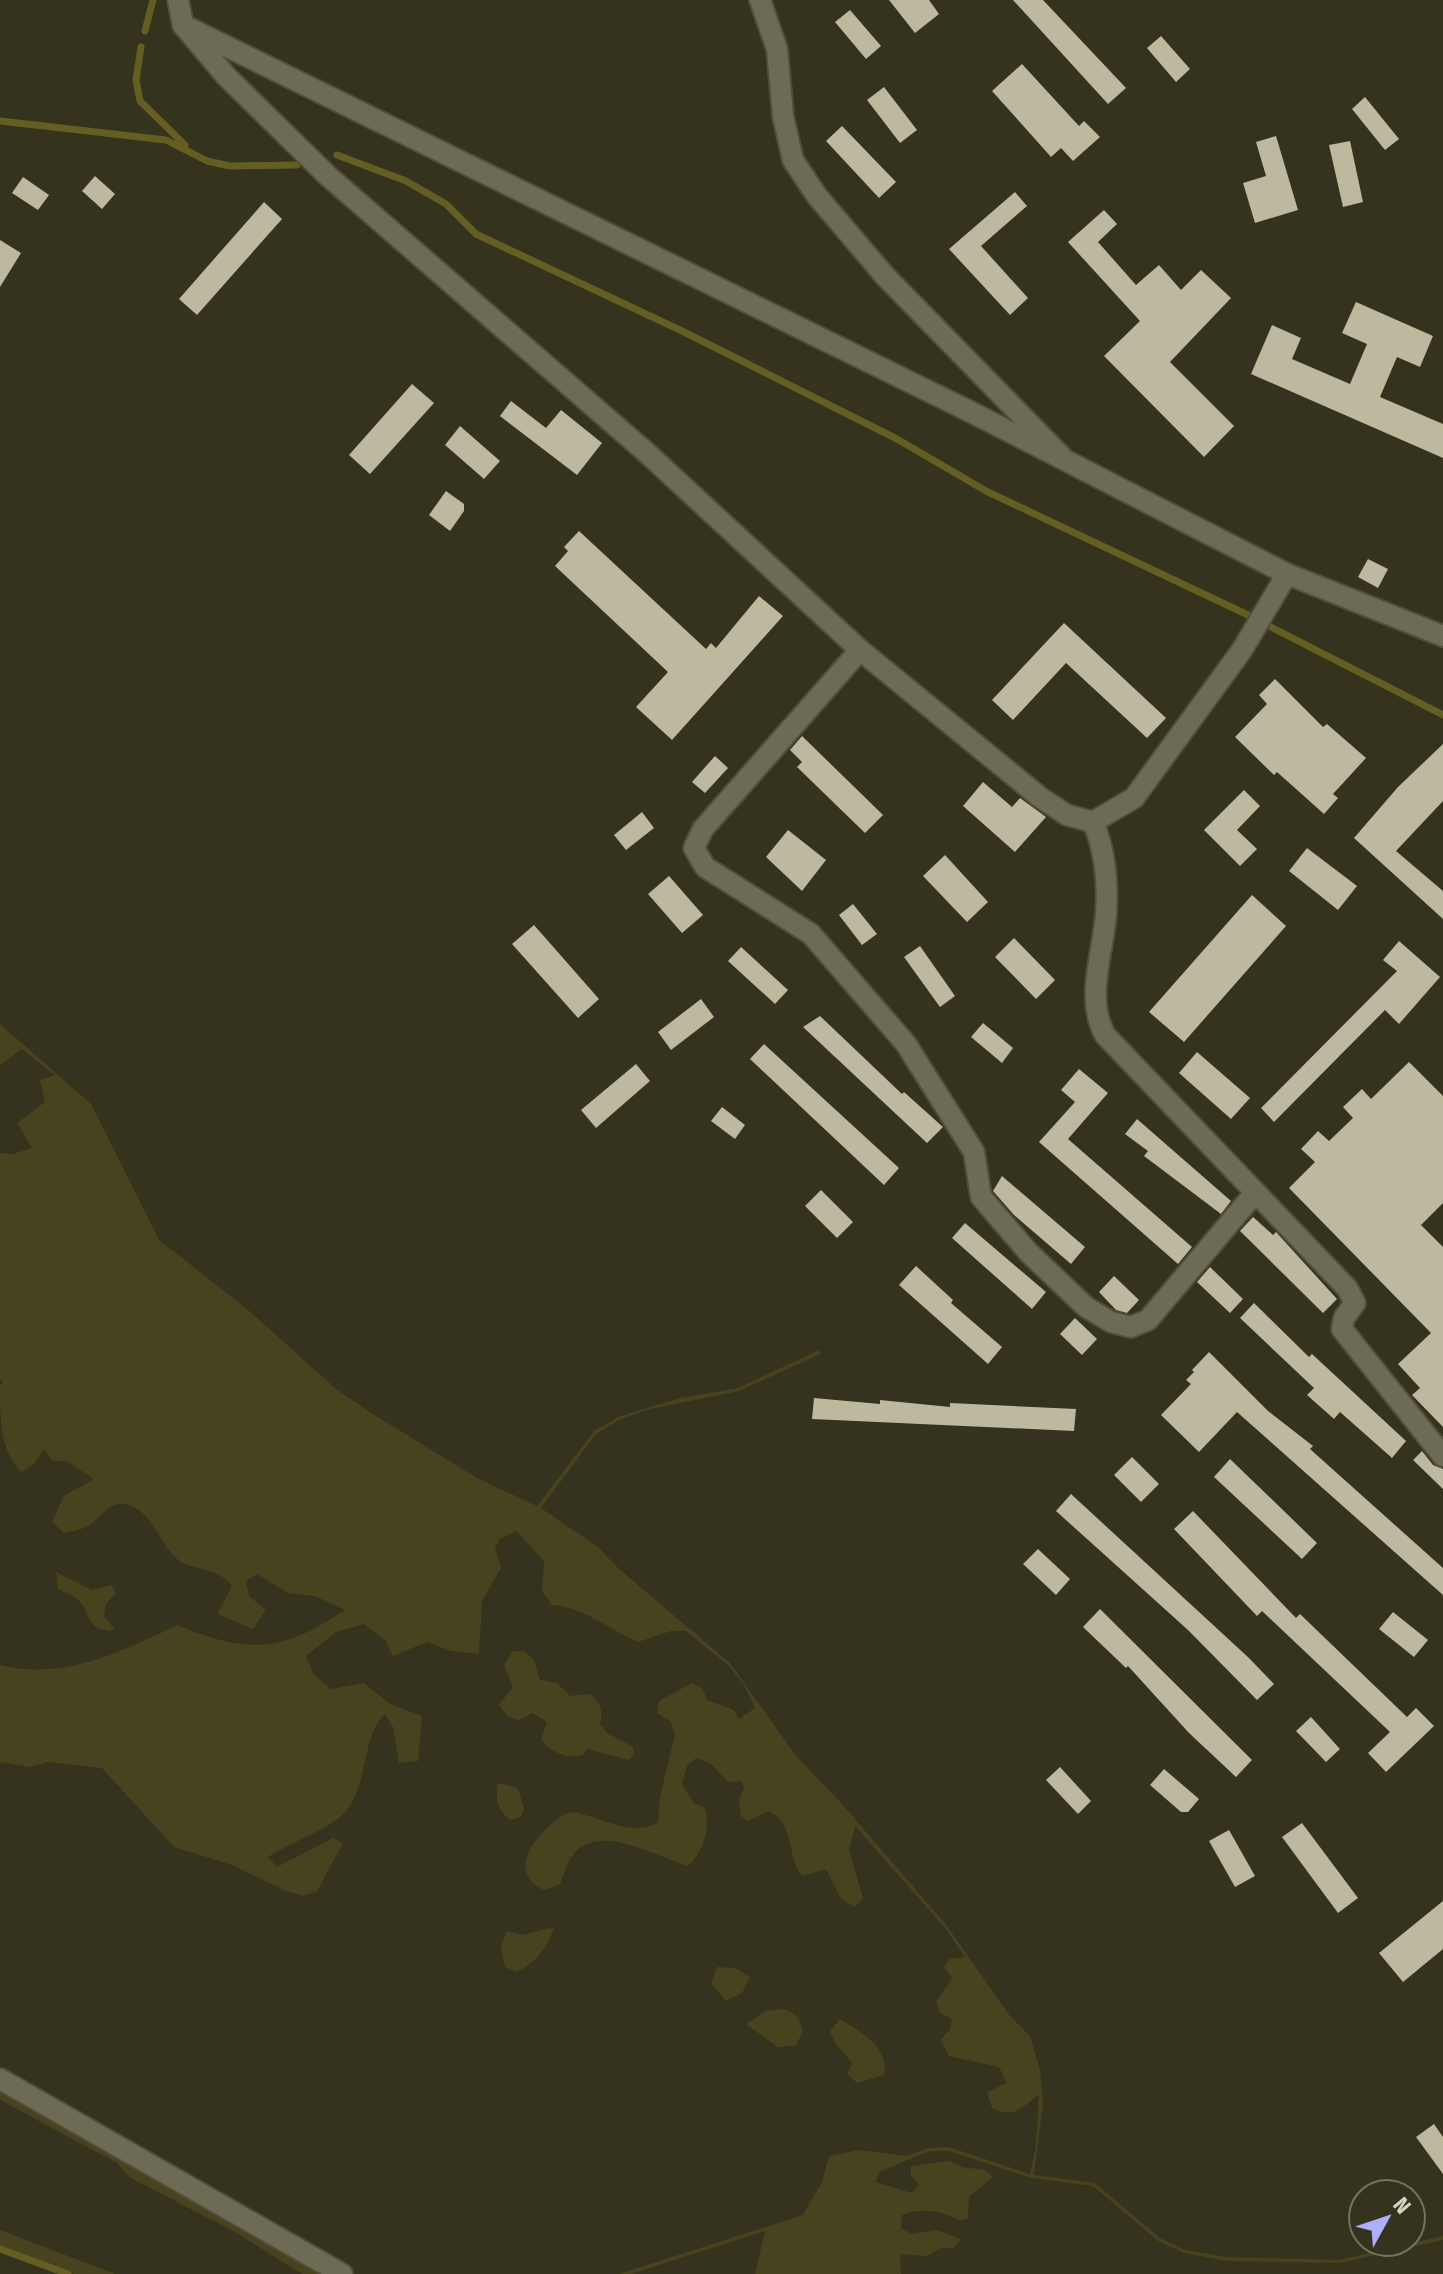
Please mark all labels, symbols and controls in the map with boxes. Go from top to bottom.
north arrow [1347,2178,1427,2258]
text: N [1387,2192,1417,2219]

